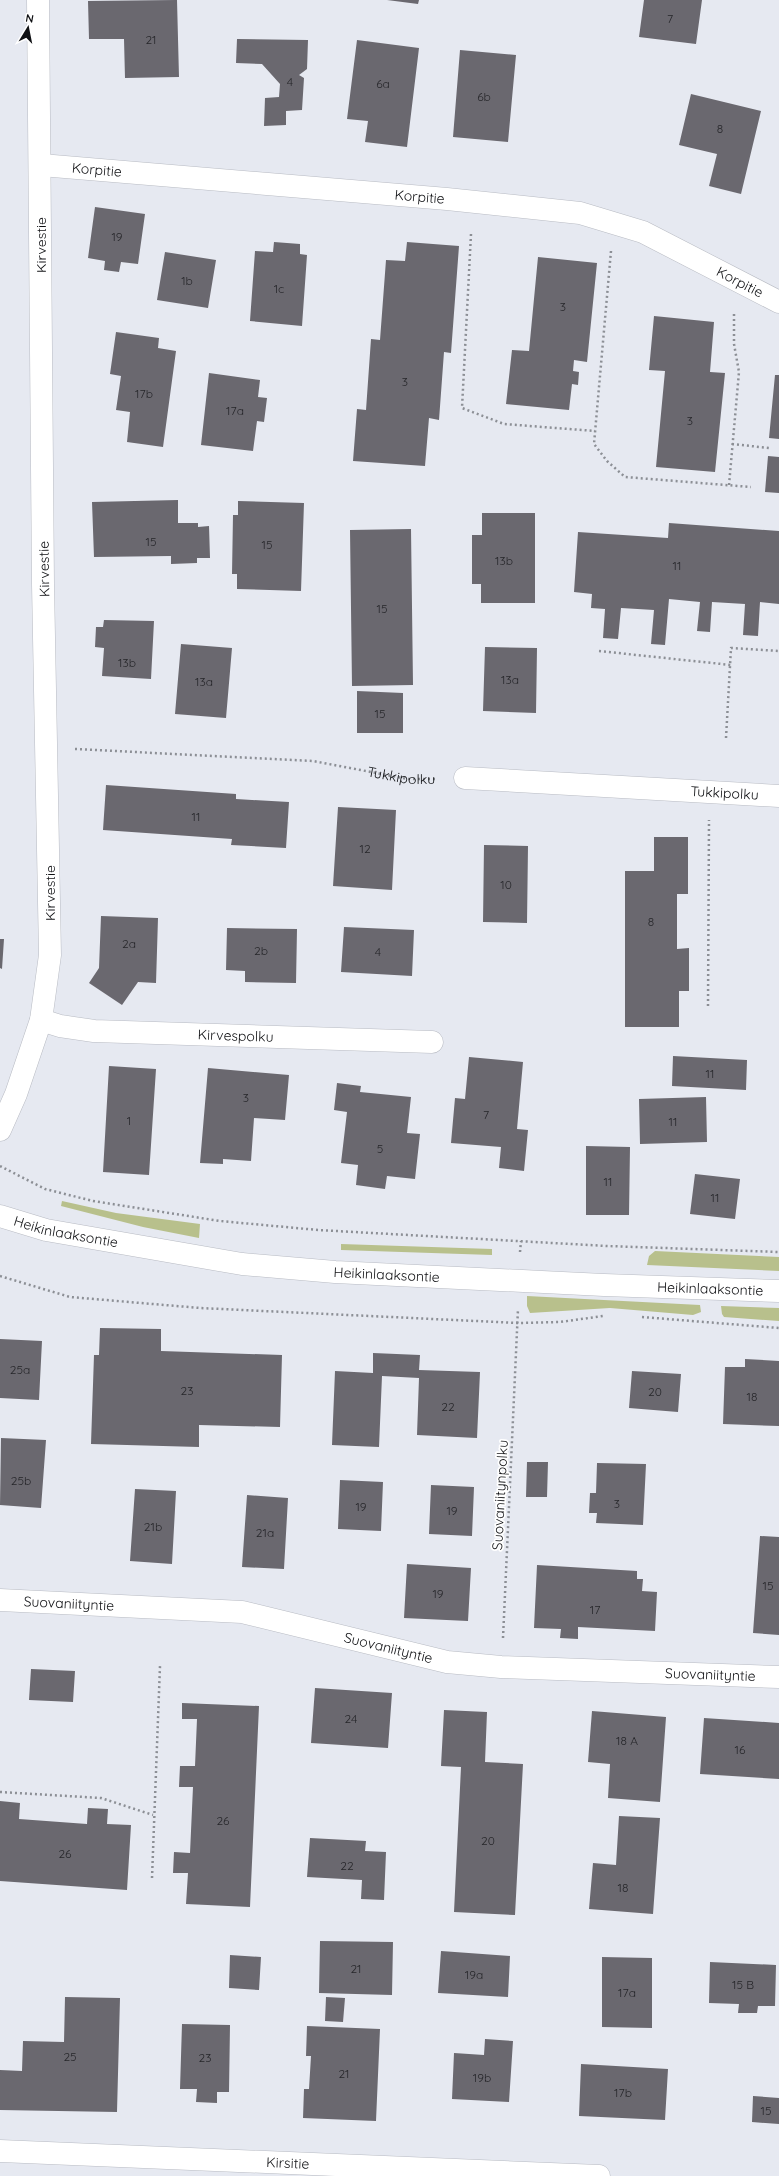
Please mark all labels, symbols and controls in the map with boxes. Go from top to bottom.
north arrow [8,8,48,48]
text: N [25,11,35,26]
house number: 7 [667,11,673,26]
house number: 21 [145,32,157,47]
house number: 4 [287,74,293,89]
house number: 6a [376,76,390,91]
house number: 6b [477,89,491,104]
house number: 8 [717,121,723,136]
street label: Korpitie [71,159,123,181]
street label: Korpitie [394,186,446,208]
street label: Kirvestie [32,217,50,273]
house number: 19 [111,229,123,244]
street label: Korpitie [714,262,766,301]
house number: 1b [181,273,193,288]
house number: 1c [274,281,284,296]
house number: 3 [560,299,566,314]
house number: 3 [402,374,408,389]
house number: 17b [135,386,153,401]
house number: 17a [226,403,244,418]
house number: 3 [687,413,693,428]
house number: 15 [146,534,156,549]
house number: 15 [262,537,272,552]
street label: Kirvestie [35,541,53,597]
house number: 13b [495,553,513,568]
house number: 11 [673,558,681,573]
house number: 15 [377,601,387,616]
house number: 13b [118,655,136,670]
house number: 13a [501,672,519,687]
house number: 13a [195,674,213,689]
house number: 15 [375,706,385,721]
street label: Tukkipolku [366,763,435,788]
street label: Tukkipolku [690,782,759,804]
house number: 11 [192,809,200,824]
house number: 12 [359,841,371,856]
street label: Kirvestie [41,865,59,921]
house number: 10 [500,877,512,892]
house number: 8 [648,914,654,929]
house number: 2a [122,936,136,951]
house number: 2b [254,943,268,958]
house number: 4 [375,944,381,959]
street label: Kirvespolku [197,1025,274,1046]
house number: 11 [706,1066,714,1081]
house number: 3 [243,1090,249,1105]
house number: 7 [483,1107,489,1122]
house number: 1 [127,1113,131,1128]
house number: 11 [669,1114,677,1129]
house number: 5 [377,1141,383,1156]
house number: 11 [604,1174,612,1189]
house number: 11 [711,1190,719,1205]
street label: Heikinlaaksontie [12,1212,120,1251]
street label: Heikinlaaksontie [333,1263,440,1286]
street label: Heikinlaaksontie [657,1278,764,1299]
house number: 25a [10,1362,30,1377]
house number: 23 [181,1383,193,1398]
house number: 20 [648,1384,662,1399]
house number: 18 [747,1389,757,1404]
house number: 22 [441,1399,455,1414]
street label: Suovaniitynpolku [488,1439,512,1551]
house number: 25b [11,1473,31,1488]
house number: 3 [614,1496,620,1511]
house number: 19 [355,1499,367,1514]
house number: 19 [446,1503,458,1518]
house number: 21b [144,1519,162,1534]
house number: 21a [256,1525,274,1540]
house number: 15 [763,1578,773,1593]
house number: 19 [432,1586,444,1601]
street label: Suovaniityntie [23,1592,115,1615]
house number: 17 [590,1602,600,1617]
street label: Suovaniityntie [342,1628,435,1667]
street label: Suovaniityntie [665,1664,756,1685]
house number: 24 [345,1711,357,1726]
house number: 18 A [616,1733,638,1748]
house number: 16 [735,1742,746,1757]
house number: 26 [216,1813,230,1828]
house number: 20 [481,1833,495,1848]
house number: 26 [58,1846,72,1861]
house number: 22 [340,1858,354,1873]
house number: 18 [618,1880,628,1895]
house number: 21 [350,1961,362,1976]
house number: 19a [465,1967,483,1982]
house number: 15 B [732,1977,754,1992]
house number: 17a [618,1985,636,2000]
house number: 25 [63,2049,77,2064]
house number: 23 [199,2050,211,2065]
house number: 21 [338,2066,350,2081]
house number: 19b [473,2070,491,2085]
house number: 17b [614,2085,632,2100]
house number: 15 [761,2103,771,2118]
street label: Kirsitie [266,2153,310,2173]

